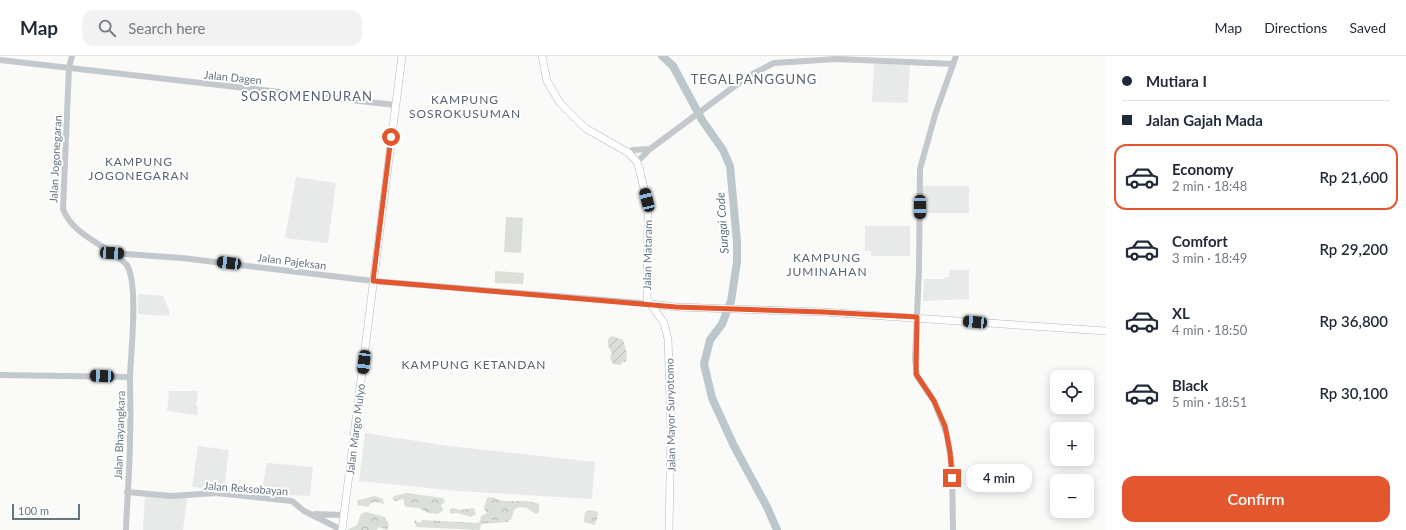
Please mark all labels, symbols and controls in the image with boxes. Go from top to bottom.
search box [82,10,362,46]
text: Map [20,16,58,39]
icon: search [96,17,118,39]
text: Search here [128,19,206,37]
text: Map [1215,19,1242,36]
text: Directions [1264,19,1327,36]
text: Saved [1349,19,1386,36]
street label: Jalan Dagen [203,67,263,87]
district label: TEGALPANGGUNG [691,71,817,87]
text: Mutiara I [1146,72,1207,90]
district label: SOSROMENDURAN [241,88,373,104]
district label: KAMPUNG SOSROKUSUMAN [409,92,521,121]
text: Jalan Gajah Mada [1146,111,1263,129]
street label: Jalan Jogonegaran [46,115,64,203]
route start [382,128,400,146]
district label: KAMPUNG JOGONEGARAN [88,154,190,183]
icon: car [1124,159,1160,195]
text: Economy [1172,160,1233,178]
text: Rp 21,600 [1319,168,1388,186]
text: 2 min · 18:48 [1172,178,1247,194]
car [638,187,656,213]
water label: Sungai Code [712,191,732,254]
car [914,195,926,219]
street label: Jalan Mataram [640,220,654,290]
icon: car [1124,231,1160,267]
text: Comfort [1172,232,1228,250]
text: Rp 29,200 [1319,240,1388,258]
car [100,246,124,260]
street label: Jalan Pajeksan [257,250,327,272]
district label: KAMPUNG JUMINAHAN [786,250,868,279]
text: 3 min · 18:49 [1172,250,1247,266]
car [216,256,242,270]
icon: car [1124,303,1160,339]
text: XL [1172,304,1190,322]
text: Rp 36,800 [1319,312,1388,330]
car [963,315,987,329]
text: 4 min · 18:50 [1172,322,1247,338]
car [357,349,371,375]
district label: KAMPUNG KETANDAN [402,357,546,372]
street label: Jalan Mayor Suryotomo [663,358,677,472]
car [90,370,114,382]
map controls [1050,370,1094,518]
button: locate [1050,370,1094,414]
icon: car [1124,375,1160,411]
text: Black [1172,376,1208,394]
street label: Jalan Margo Mulyo [343,383,367,475]
text: Rp 30,100 [1319,384,1388,402]
street label: Jalan Bhayangkara [111,390,127,480]
text: 5 min · 18:51 [1172,394,1247,410]
button: + [1050,422,1094,466]
callout: 4 min [966,464,1032,492]
route end [943,469,961,487]
text: 4 min [983,470,1015,486]
button: − [1050,474,1094,518]
button: Confirm [1122,476,1390,522]
street label: Jalan Reksobayan [203,479,289,497]
scale bar [12,502,80,521]
text: 100 m [18,504,49,517]

